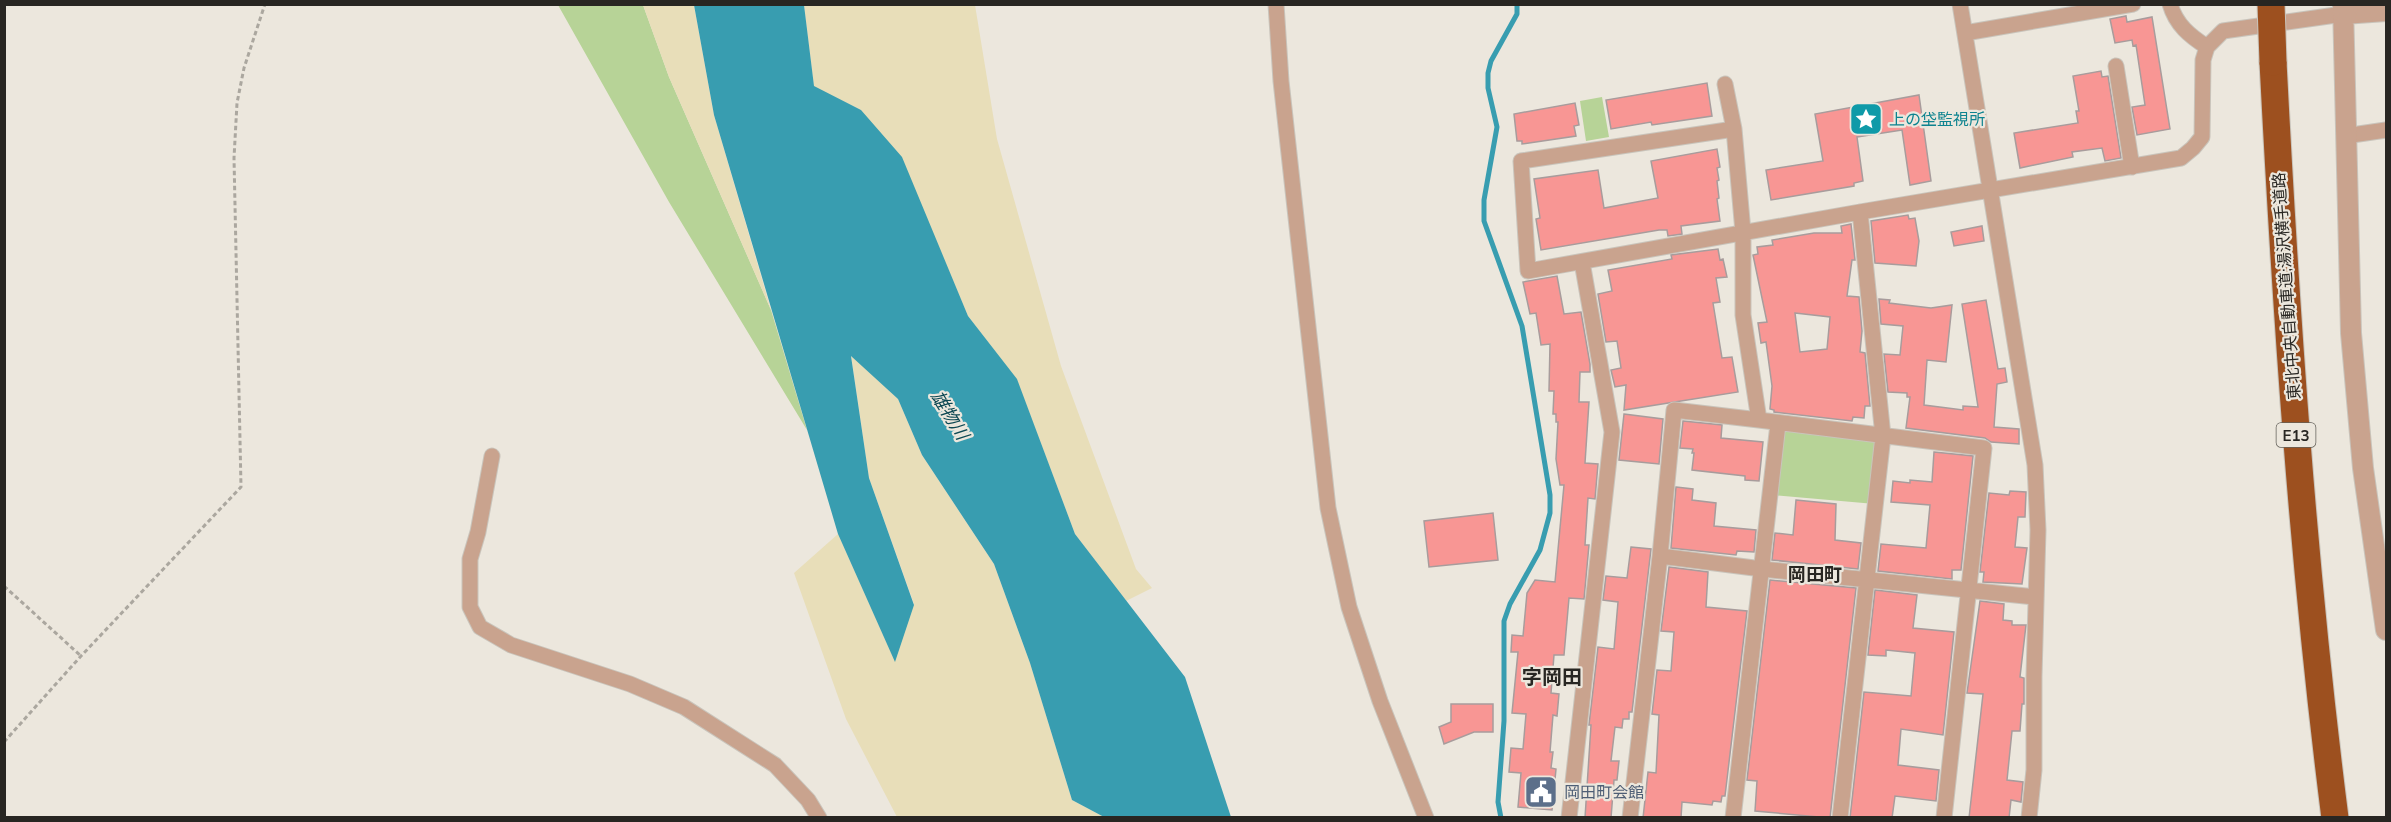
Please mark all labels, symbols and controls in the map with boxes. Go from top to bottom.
place icon: 上の垈監視所 [1848,101,1884,137]
place label: 上の垈監視所 [1889,109,1985,129]
street label: 東北中央自動車道;湯沢横手道路 [2268,172,2304,400]
water label: 雄物川 [926,386,975,446]
road number: E13 [2276,423,2316,447]
district label: 岡田町 [1788,563,1842,586]
district label: 字岡田 [1522,664,1582,689]
public building icon: 岡田町会館 [1523,774,1559,810]
place label: 岡田町会館 [1564,782,1644,802]

